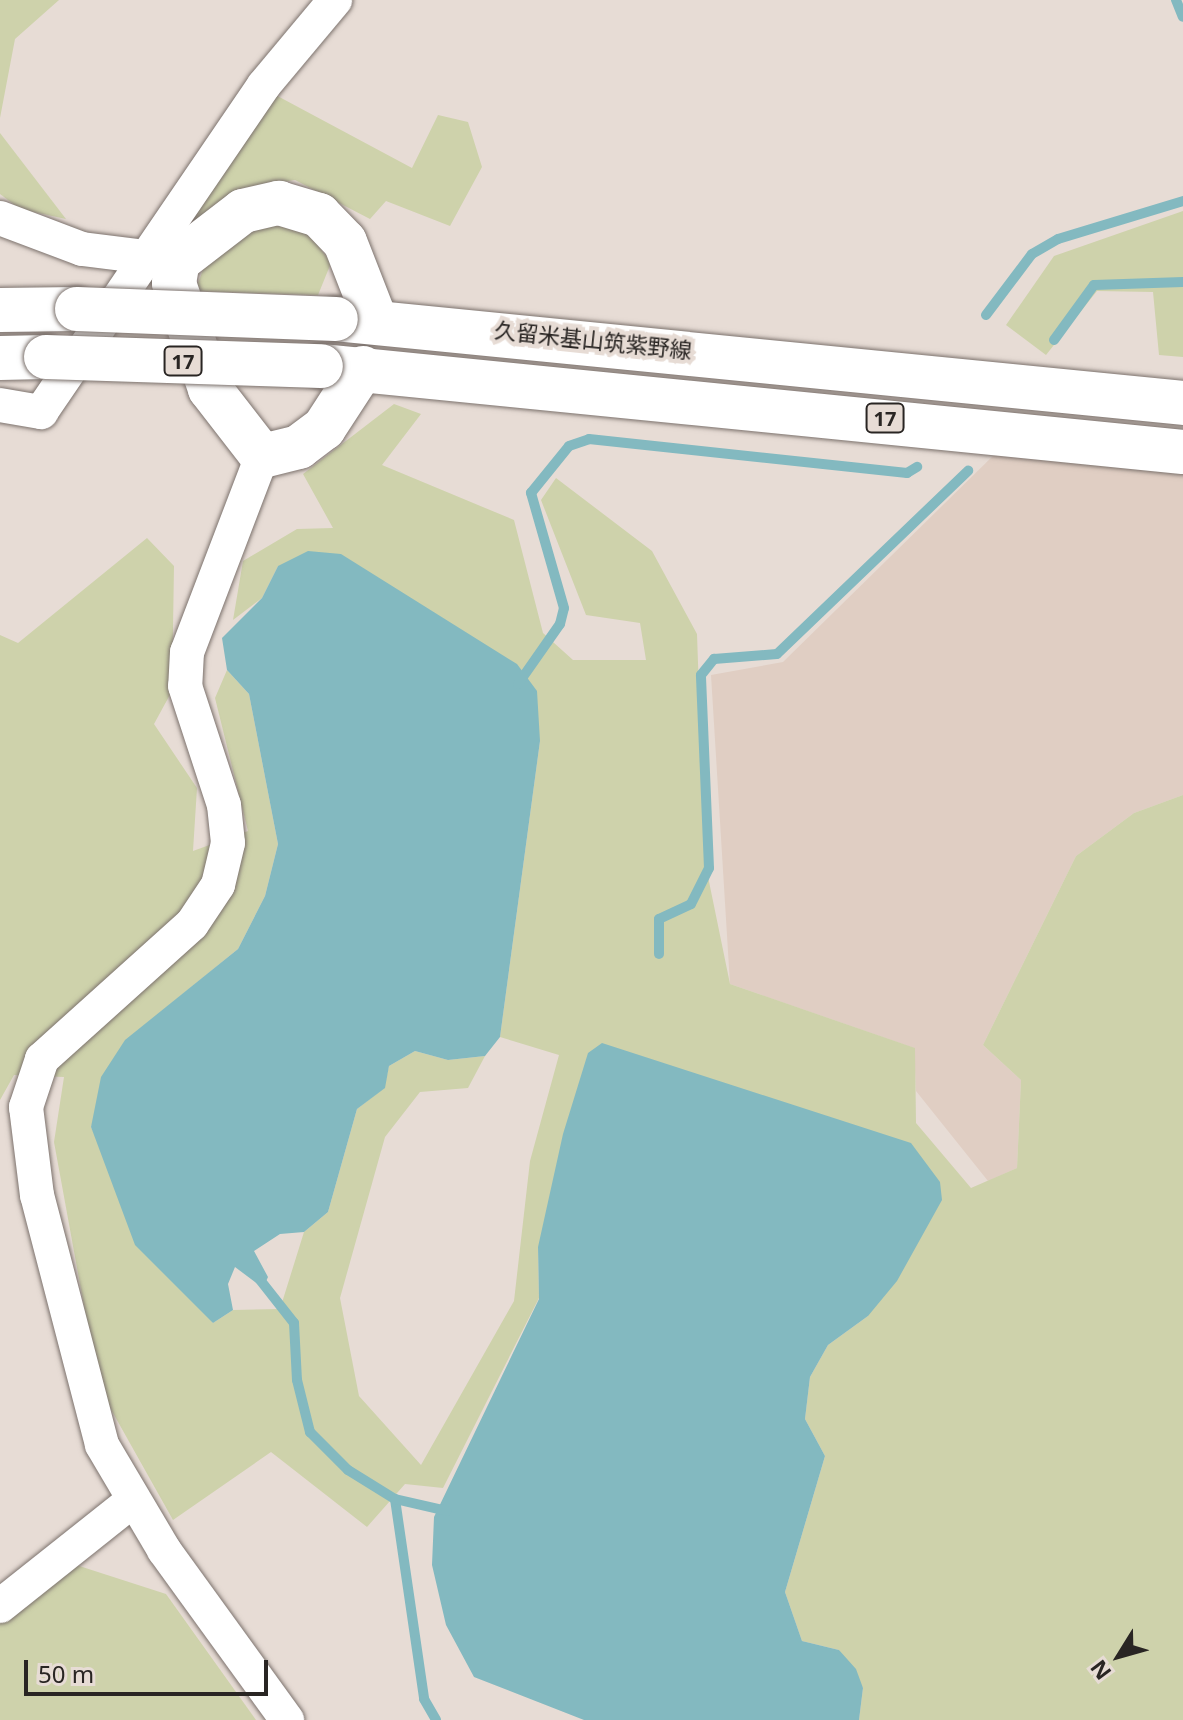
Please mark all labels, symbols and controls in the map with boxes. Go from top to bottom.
street label: 久留米基山筑紫野線 [493,317,693,363]
road number: 17 [163,345,203,377]
road number: 17 [865,402,905,434]
north arrow [1079,1616,1159,1696]
scale bar [28,1644,272,1694]
text: N [1082,1654,1117,1687]
text: 50 m [38,1657,94,1690]

